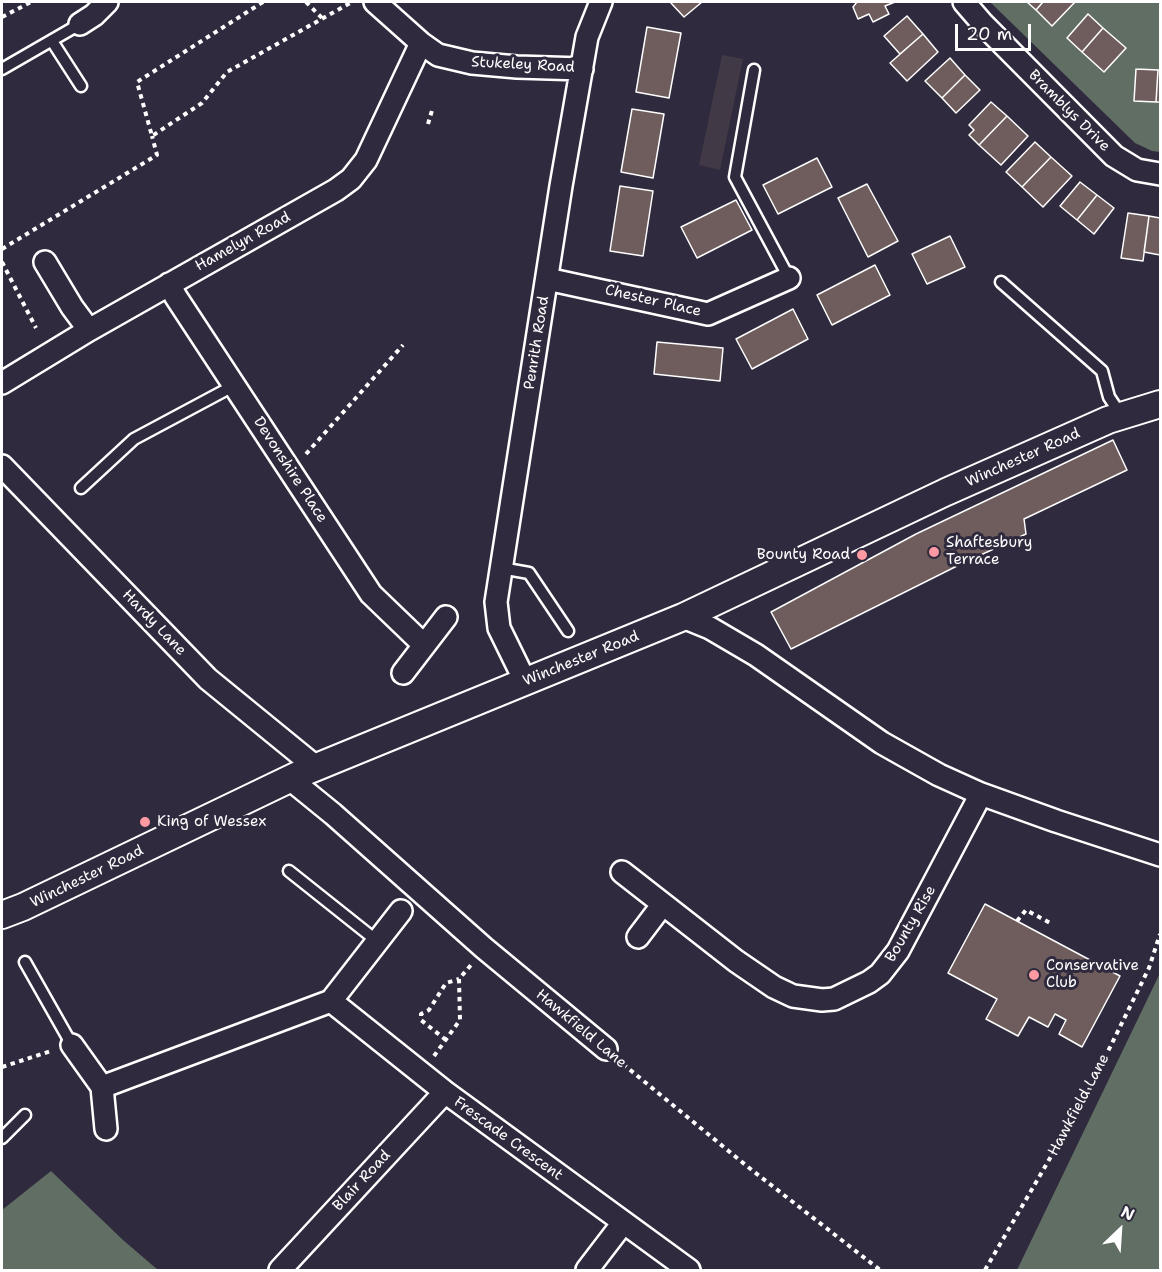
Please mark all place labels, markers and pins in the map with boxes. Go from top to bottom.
place label: Shaftesbury Terrace [946,534,1032,569]
marker: Shaftesbury Terrace [927,545,941,559]
place label: Bounty Road [757,546,850,564]
marker: Bounty Road [855,548,869,562]
place label: King of Wessex [157,813,266,831]
marker: King of Wessex [138,815,152,829]
place label: Conservative Club [1046,957,1139,992]
marker: Conservative Club [1027,968,1041,982]

